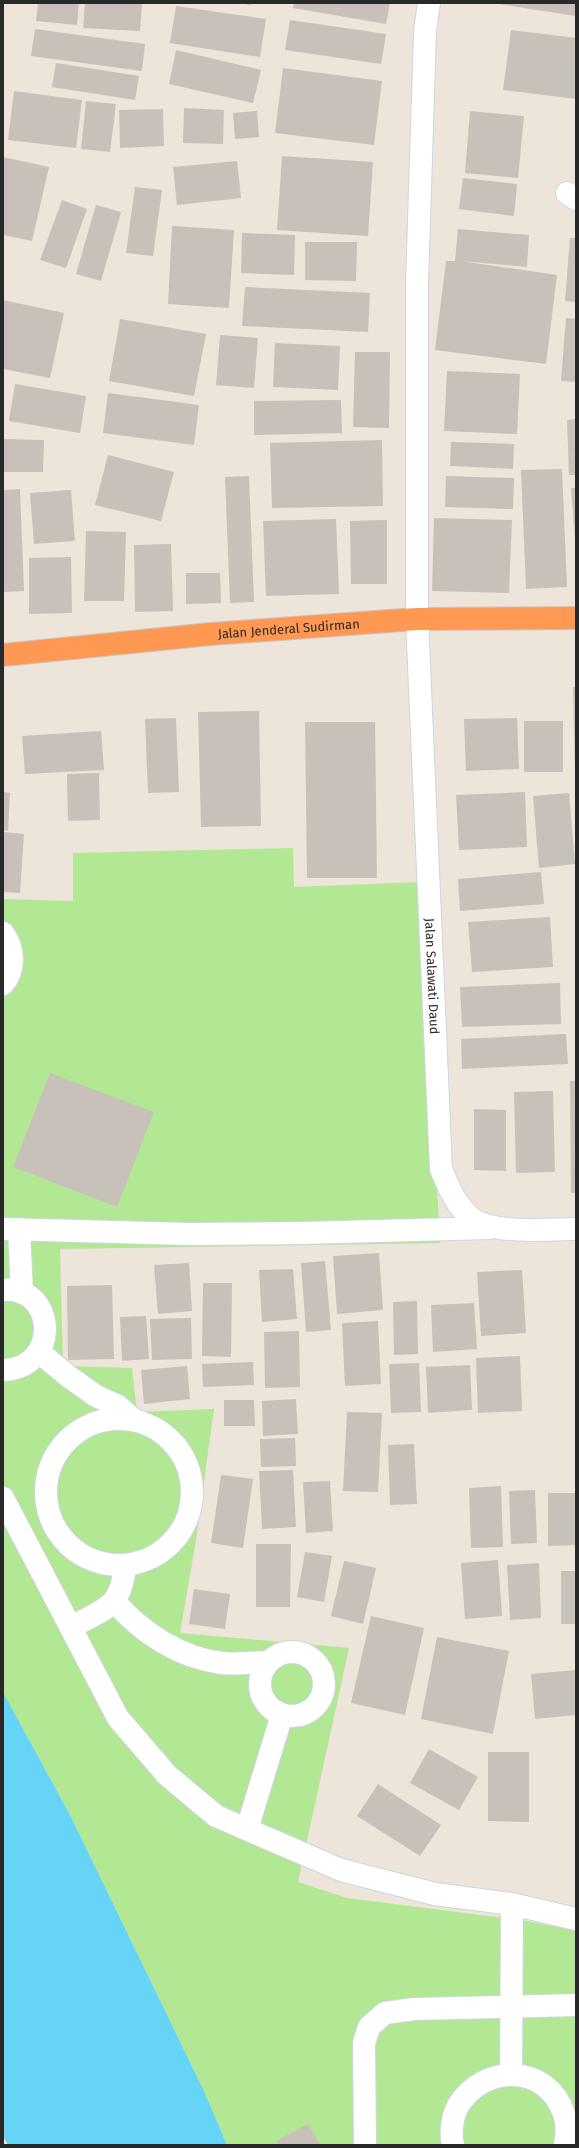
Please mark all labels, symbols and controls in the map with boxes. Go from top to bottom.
street label: Jalan Jenderal Sudirman [217,616,360,641]
street label: Jalan Salawati Daud [422,918,442,1035]

